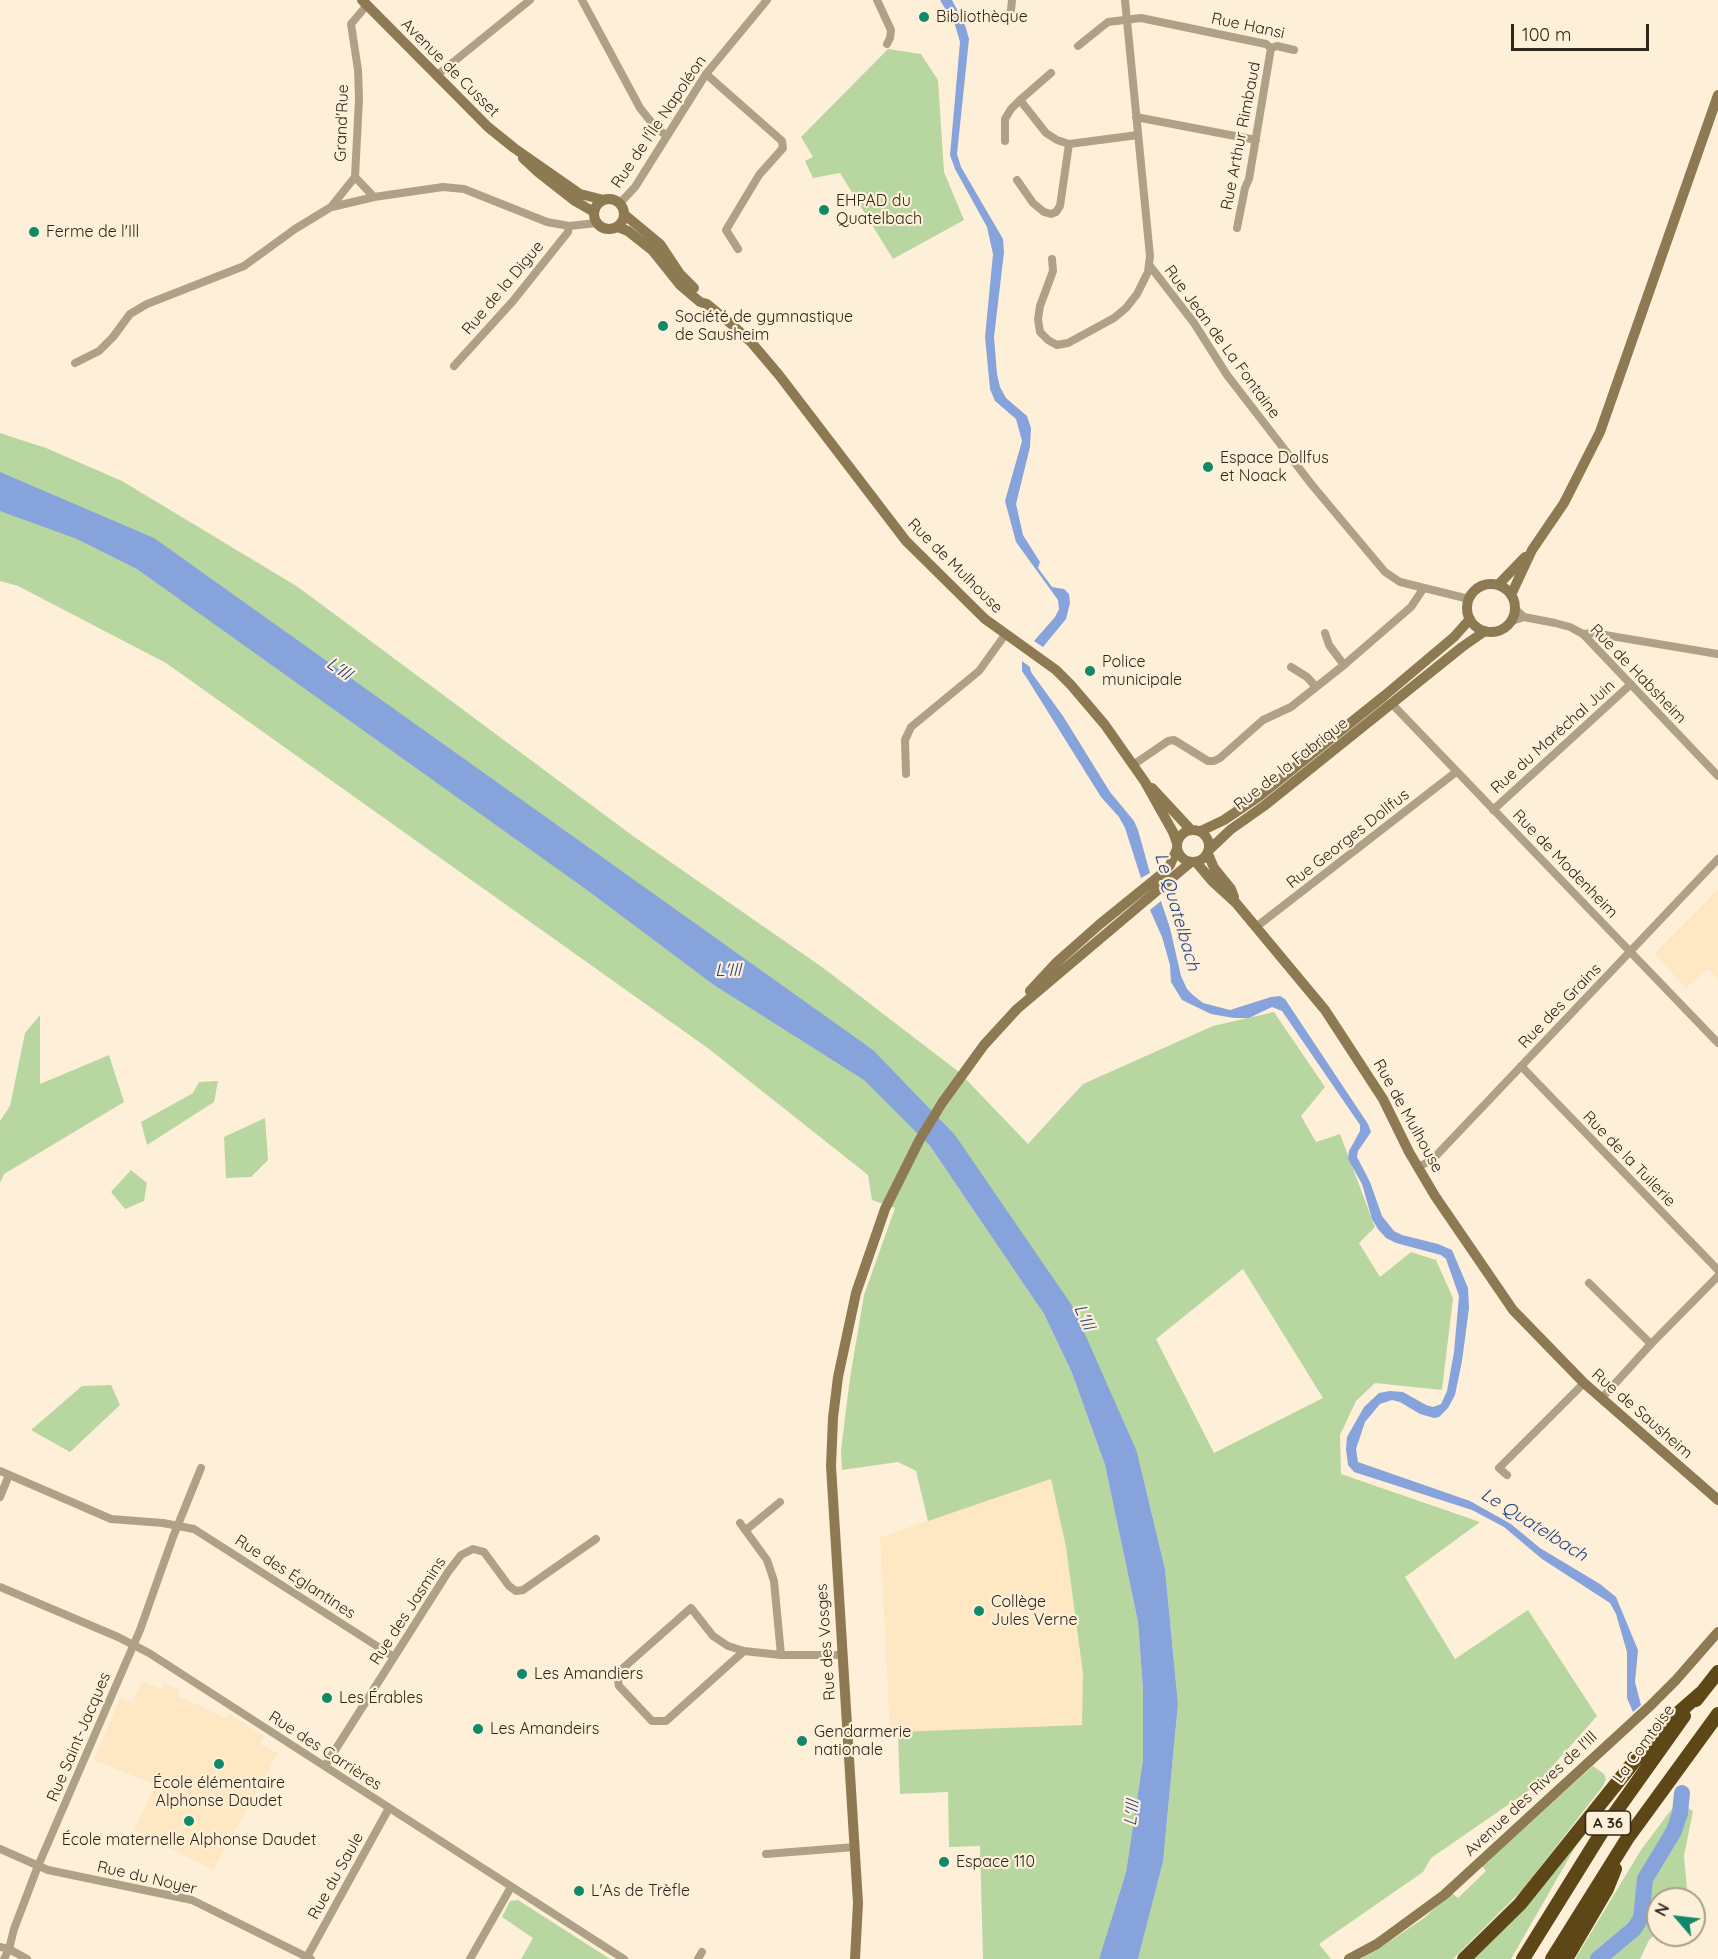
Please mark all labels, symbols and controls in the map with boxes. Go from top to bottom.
place label: Bibliothèque [936,7,1028,27]
street label: Rue Hansi [1210,9,1286,43]
marker: Bibliothèque [917,10,931,24]
scale bar [1514,12,1652,50]
street label: Avenue de Cusset [397,15,503,121]
text: 100 m [1522,23,1571,46]
street label: Rue de l'Île Napoléon [607,52,711,192]
street label: Rue Arthur Rimbaud [1217,60,1265,212]
street label: Grand'Rue [331,84,353,162]
place label: EHPAD du Quatelbach [836,191,922,229]
marker: EHPAD du Quatelbach [817,203,831,217]
place label: Ferme de l'Ill [46,222,139,242]
marker: Ferme de l'Ill [27,225,41,239]
street label: Rue de la Digue [458,237,548,339]
street label: Rue Jean de La Fontaine [1160,262,1284,422]
place label: Société de gymnastique de Sausheim [675,307,853,345]
marker: Société de gymnastique de Sausheim [656,319,670,333]
place label: Espace Dollfus et Noack [1220,448,1329,486]
marker: Espace Dollfus et Noack [1201,460,1215,474]
street label: Rue de Mulhouse [903,514,1007,618]
street label: Rue de Habsheim [1586,620,1690,728]
place label: Police municipale [1102,652,1182,690]
water label: L'Ill [322,653,356,685]
marker: Police municipale [1083,664,1097,678]
street label: Rue du Maréchal Juin [1487,676,1619,798]
street label: Rue de la Fabrique [1230,714,1352,814]
street label: Rue Georges Dollfus [1283,785,1413,893]
street label: Rue de Modenheim [1508,806,1622,922]
water label: Le Quatelbach [1150,851,1204,973]
water label: L'Ill [715,960,741,982]
street label: Rue des Grains [1515,960,1605,1052]
street label: Rue de Mulhouse [1369,1056,1447,1176]
street label: Rue de la Tuilerie [1579,1107,1679,1211]
water label: L'Ill [1069,1301,1099,1333]
street label: Rue de Sausheim [1588,1365,1696,1463]
water label: Le Quatelbach [1477,1484,1591,1566]
street label: Rue des Églantines [231,1531,359,1623]
street label: Rue des Jasmins [366,1553,450,1669]
street label: Rue des Vosges [812,1583,840,1701]
place label: Collège Jules Verne [991,1592,1077,1630]
marker: Collège Jules Verne [972,1604,986,1618]
place label: Les Amandiers [534,1664,643,1684]
marker: Les Amandiers [515,1667,529,1681]
street label: Rue Saint-Jacques [43,1669,115,1805]
place label: Les Érables [339,1688,423,1708]
marker: Les Érables [320,1691,334,1705]
street label: La Comtoise [1609,1701,1679,1787]
street label: Rue des Carrières [265,1707,385,1795]
place label: Les Amandeirs [490,1719,599,1739]
marker: Les Amandeirs [471,1722,485,1736]
place label: Gendarmerie nationale [814,1722,911,1760]
street label: Avenue des Rives de l'Ill [1461,1728,1601,1860]
marker: Gendarmerie nationale [795,1734,809,1748]
marker: École élémentaire Alphonse Daudet [212,1757,226,1771]
place label: École élémentaire Alphonse Daudet [153,1773,285,1811]
water label: L'Ill [1120,1799,1144,1827]
road number: A 36 [1586,1811,1630,1835]
marker: École maternelle Alphonse Daudet [182,1814,196,1828]
street label: Rue du Saule [304,1829,368,1923]
place label: École maternelle Alphonse Daudet [62,1830,316,1850]
place label: Espace 110 [956,1852,1035,1872]
marker: Espace 110 [937,1855,951,1869]
street label: Rue du Noyer [95,1857,199,1899]
place label: L'As de Trèfle [591,1881,690,1901]
marker: L'As de Trèfle [572,1884,586,1898]
north arrow [1646,1887,1706,1947]
text: N [1650,1900,1673,1919]

